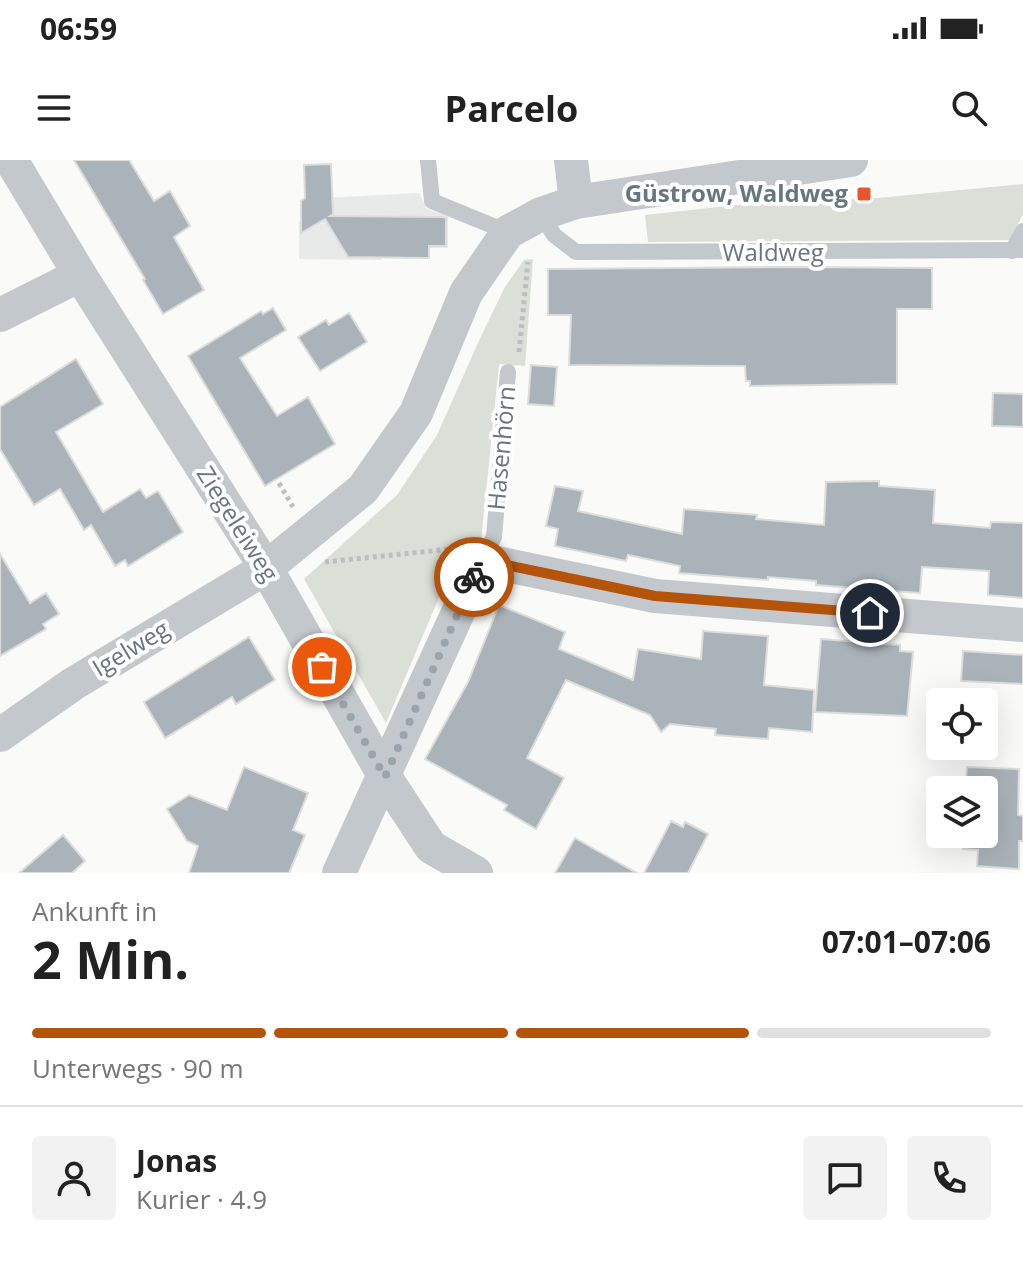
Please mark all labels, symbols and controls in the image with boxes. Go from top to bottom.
text: 06:59 [40,8,117,49]
text: Parcelo [445,84,578,133]
icon: menu [32,86,76,130]
icon: search [947,86,991,130]
place label: Güstrow, Waldweg [625,176,848,209]
marker: Güstrow, Waldweg [855,185,873,203]
street label: Waldweg [722,235,824,268]
street label: Hasenhörn [479,384,522,511]
street label: Ziegeleiweg [190,459,287,587]
courier [434,537,514,617]
icon: bike [452,555,496,599]
pin [836,579,904,647]
icon: home [848,591,892,635]
street label: Igelweg [86,612,175,684]
pin [288,633,356,701]
icon: bag [300,645,344,689]
map controls [926,688,998,848]
button: locate [926,688,998,760]
button: layers [926,776,998,848]
text: Ankunft in [32,893,157,929]
text: 07:01–07:06 [822,921,991,962]
text: 2 Min. [32,923,189,994]
text: Unterwegs · 90 m [32,1050,244,1086]
button: person [32,1136,116,1220]
button: chat [803,1136,887,1220]
button: phone [907,1136,991,1220]
text: Jonas [136,1140,217,1181]
text: Kurier · 4.9 [136,1181,267,1217]

